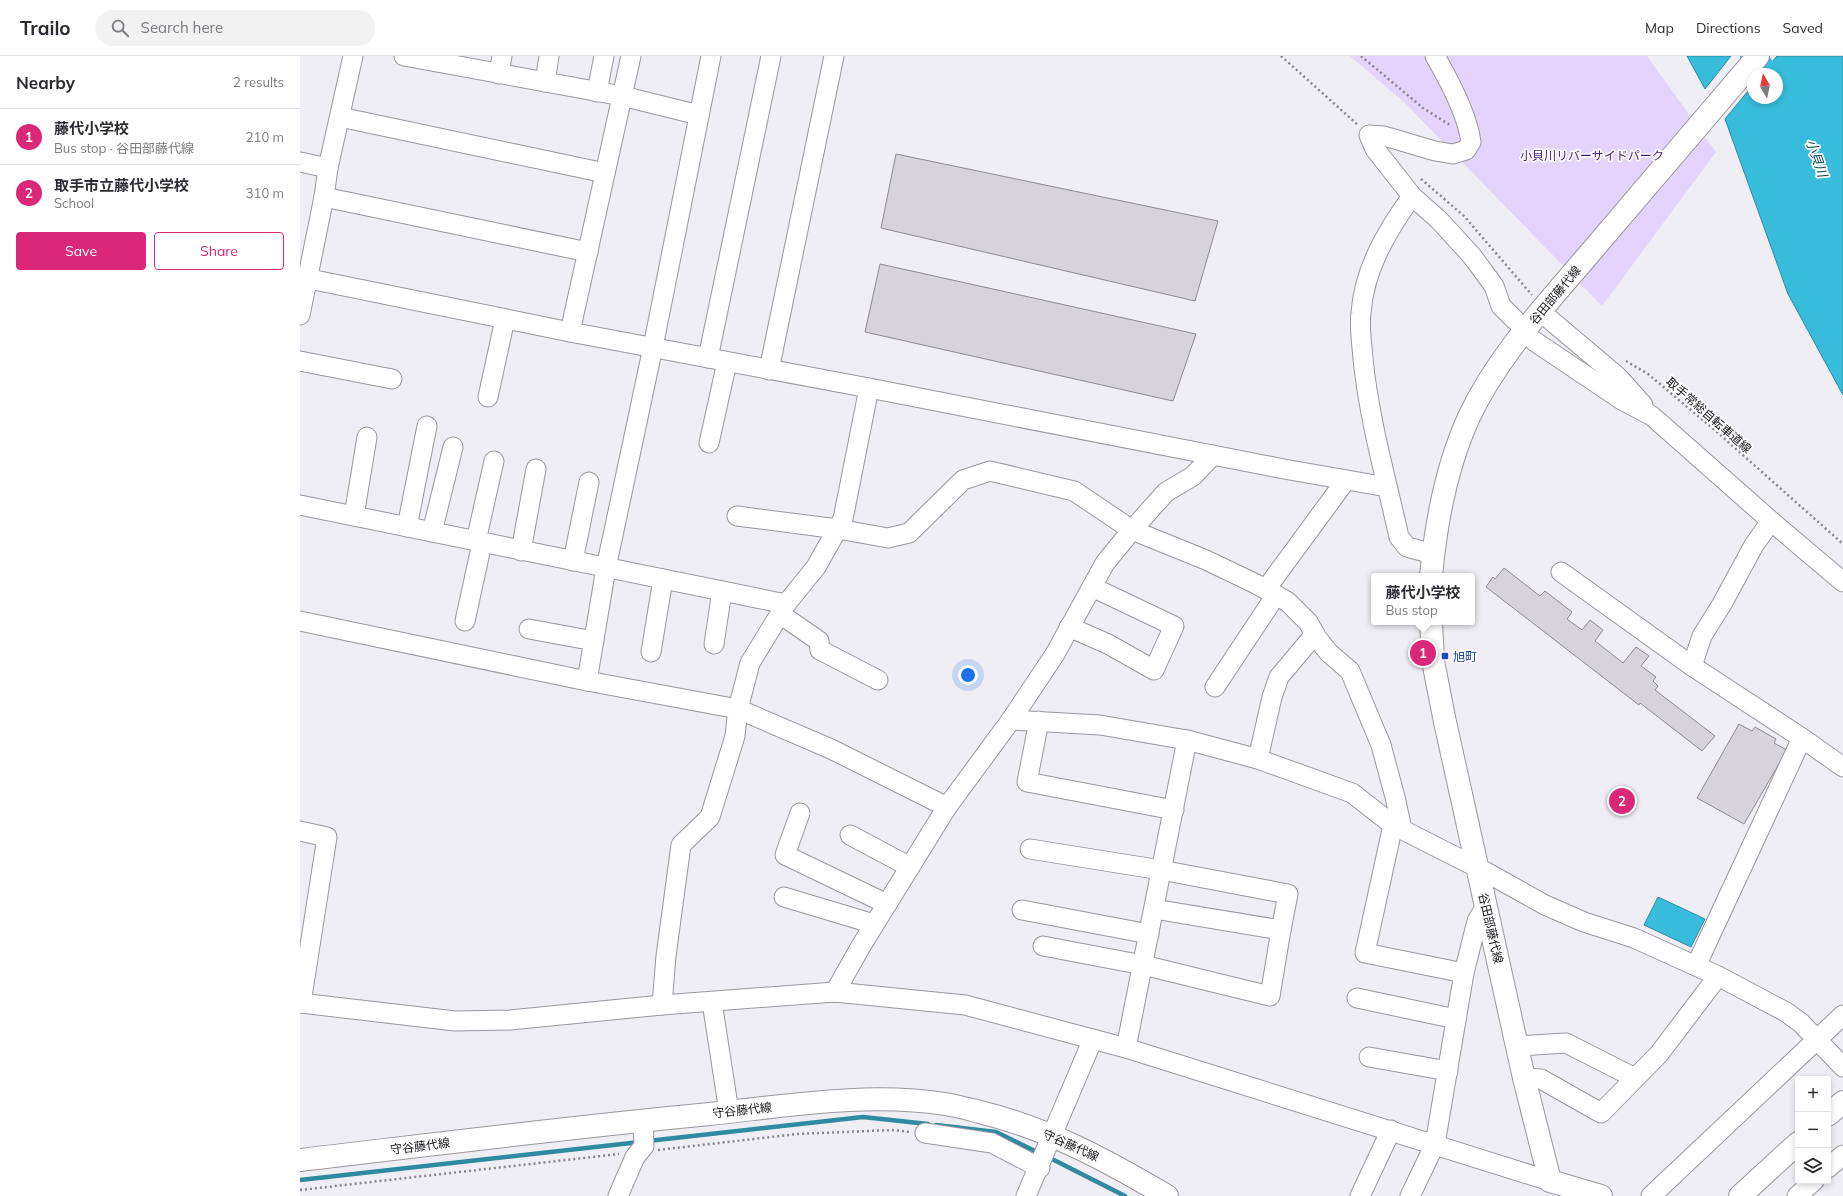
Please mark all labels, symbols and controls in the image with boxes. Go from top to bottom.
search box [95,10,375,46]
text: Trailo [20,16,71,40]
icon: search [109,17,131,39]
text: Search here [141,18,223,37]
text: Map [1645,19,1674,37]
text: Directions [1696,19,1761,37]
text: Saved [1783,19,1823,37]
north arrow [1747,68,1783,104]
text: Nearby [16,72,75,93]
text: 2 results [233,74,284,90]
text: 藤代小学校 [54,119,129,138]
text: 1 [25,129,33,145]
text: 210 m [246,129,284,145]
water label: 小貝川 [1803,137,1832,181]
text: Bus stop · 谷田部藤代線 [54,140,194,156]
park label: 小貝川リバーサイドパーク [1520,148,1664,163]
text: 取手市立藤代小学校 [54,176,189,195]
text: 2 [25,185,33,201]
text: 310 m [246,185,284,201]
text: School [54,195,94,211]
button: Save [16,232,146,270]
button: Share [154,232,284,270]
street label: 谷田部藤代線 [1526,263,1584,327]
street label: 取手常総自転車道線 [1663,374,1755,456]
popup [1371,573,1475,625]
text: 藤代小学校 [1385,583,1461,602]
text: Bus stop [1385,602,1438,618]
pin: 1 [1410,638,1436,668]
place label: 旭町 [1453,649,1477,664]
marker: 旭町 [1440,651,1450,661]
your location [958,665,978,685]
pin: 2 [1609,786,1635,816]
street label: 谷田部藤代線 [1476,891,1506,965]
map controls [1795,1076,1831,1184]
button: + [1795,1076,1831,1112]
street label: 守谷藤代線 [711,1099,773,1121]
button: − [1795,1112,1831,1148]
street label: 守谷藤代線 [1041,1126,1101,1164]
street label: 守谷藤代線 [389,1135,451,1157]
button: layers [1795,1148,1831,1184]

